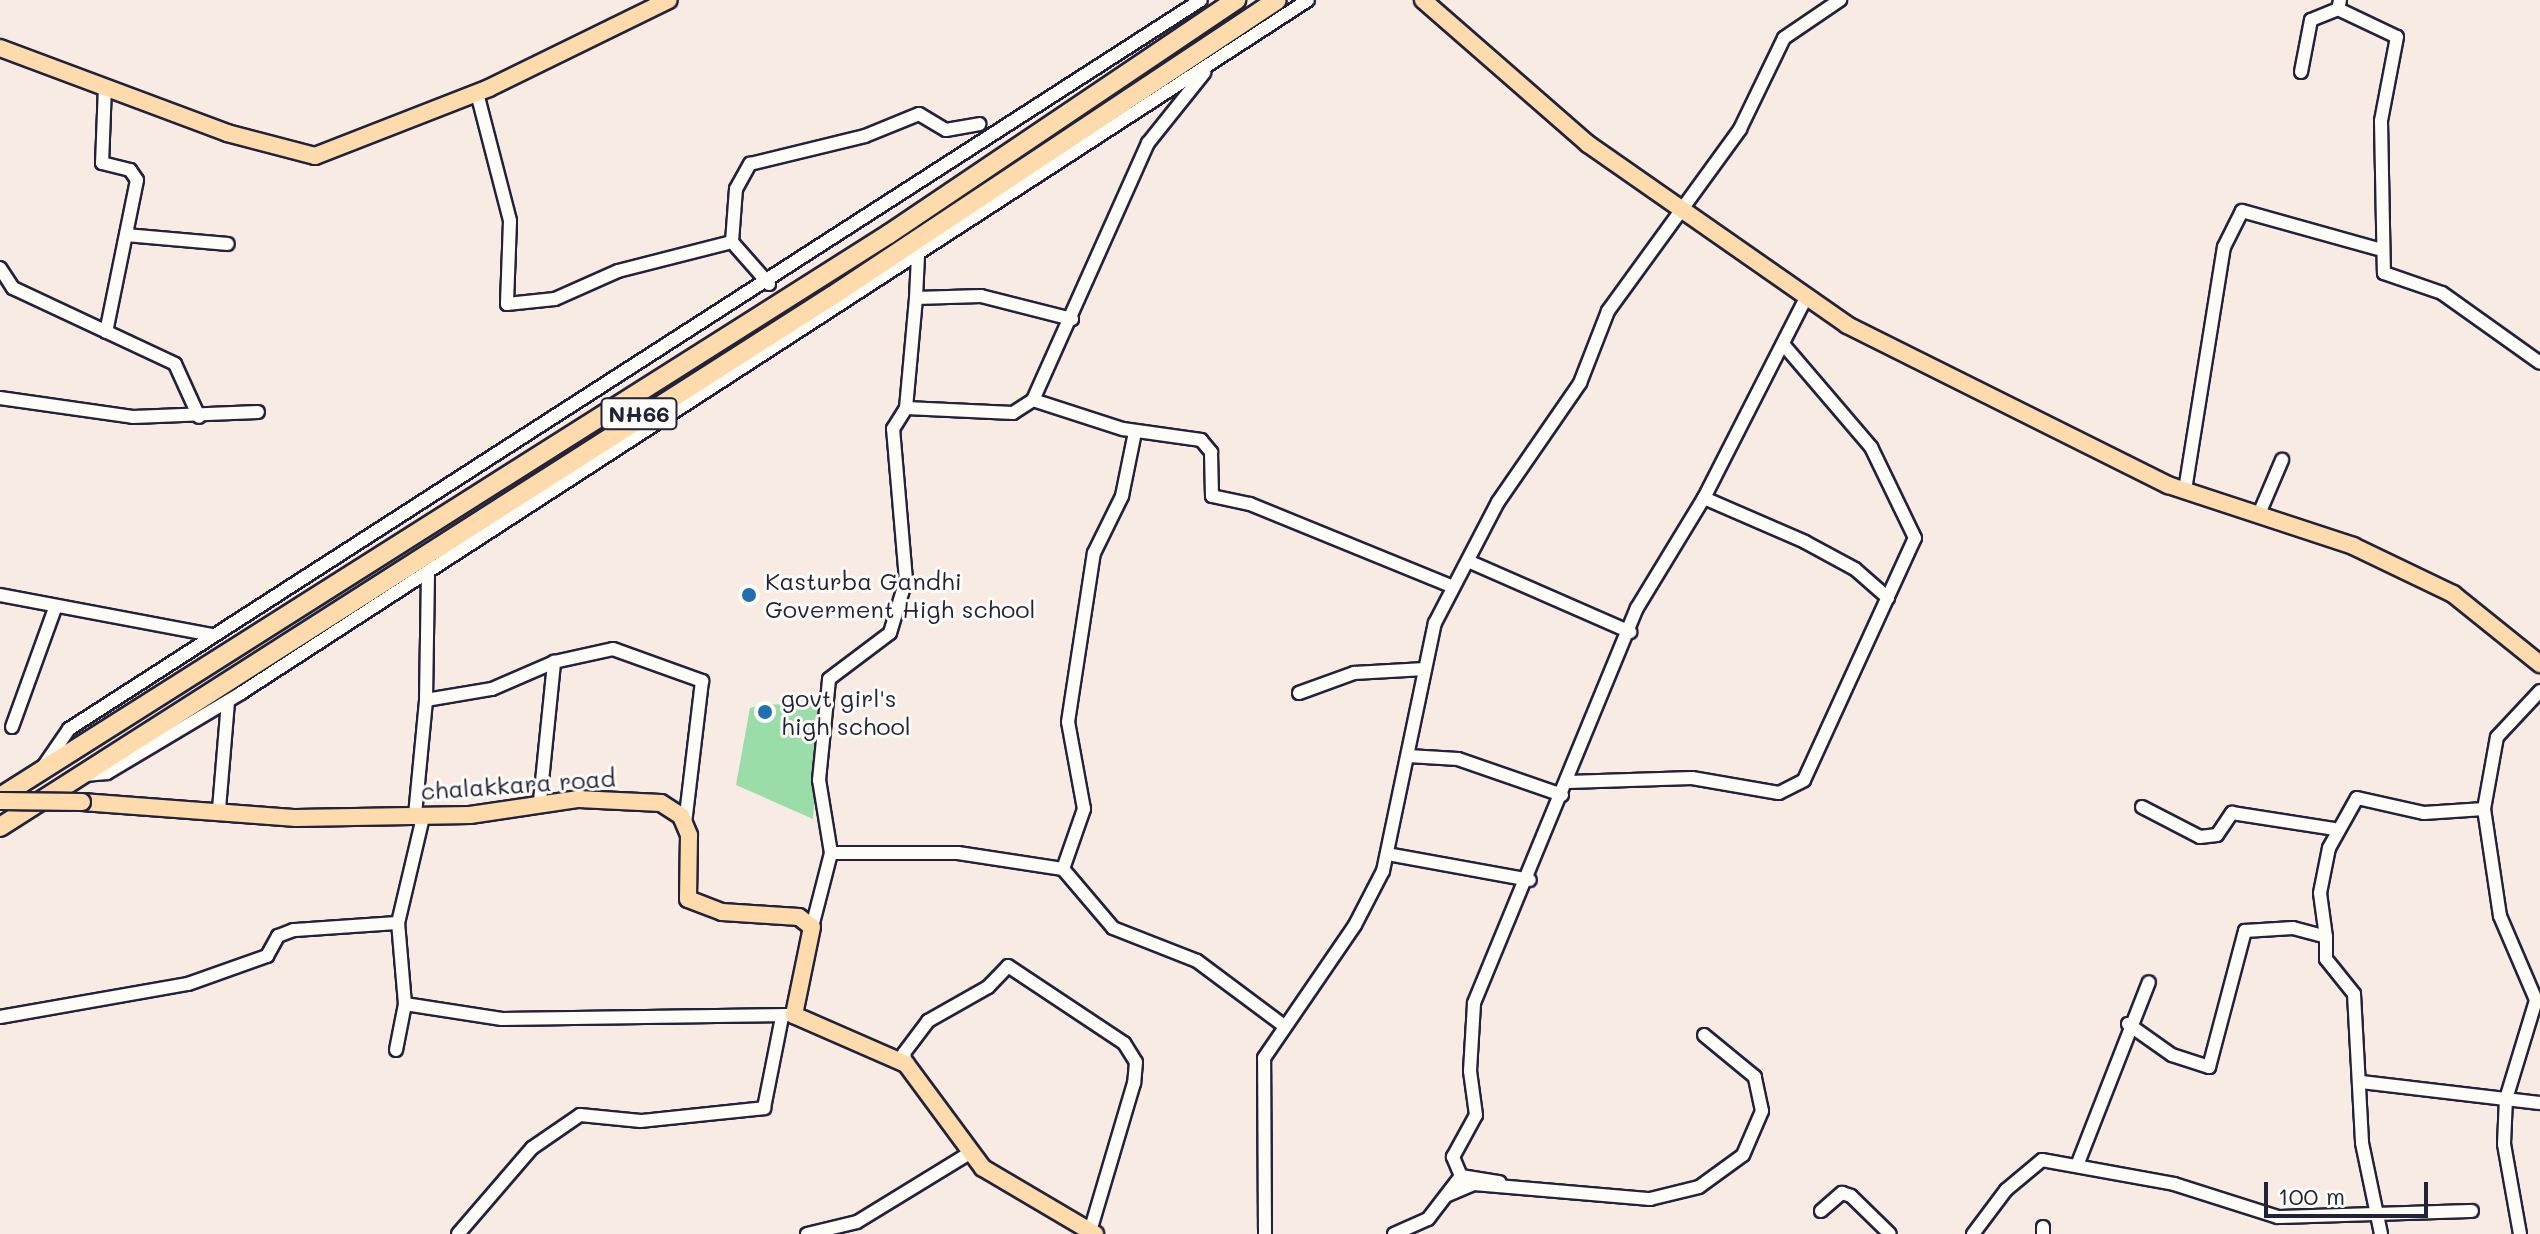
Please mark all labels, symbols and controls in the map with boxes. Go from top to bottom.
road number: NH66 [599,396,679,432]
place label: Kasturba Gandhi Goverment High school [765,567,1036,623]
marker: Kasturba Gandhi Goverment High school [740,586,758,604]
place label: govt girl's high school [781,684,911,740]
marker: govt girl's high school [756,703,774,721]
street label: chalakkara road [420,763,616,805]
scale bar [2268,1166,2432,1216]
text: 100 m [2278,1180,2345,1211]

